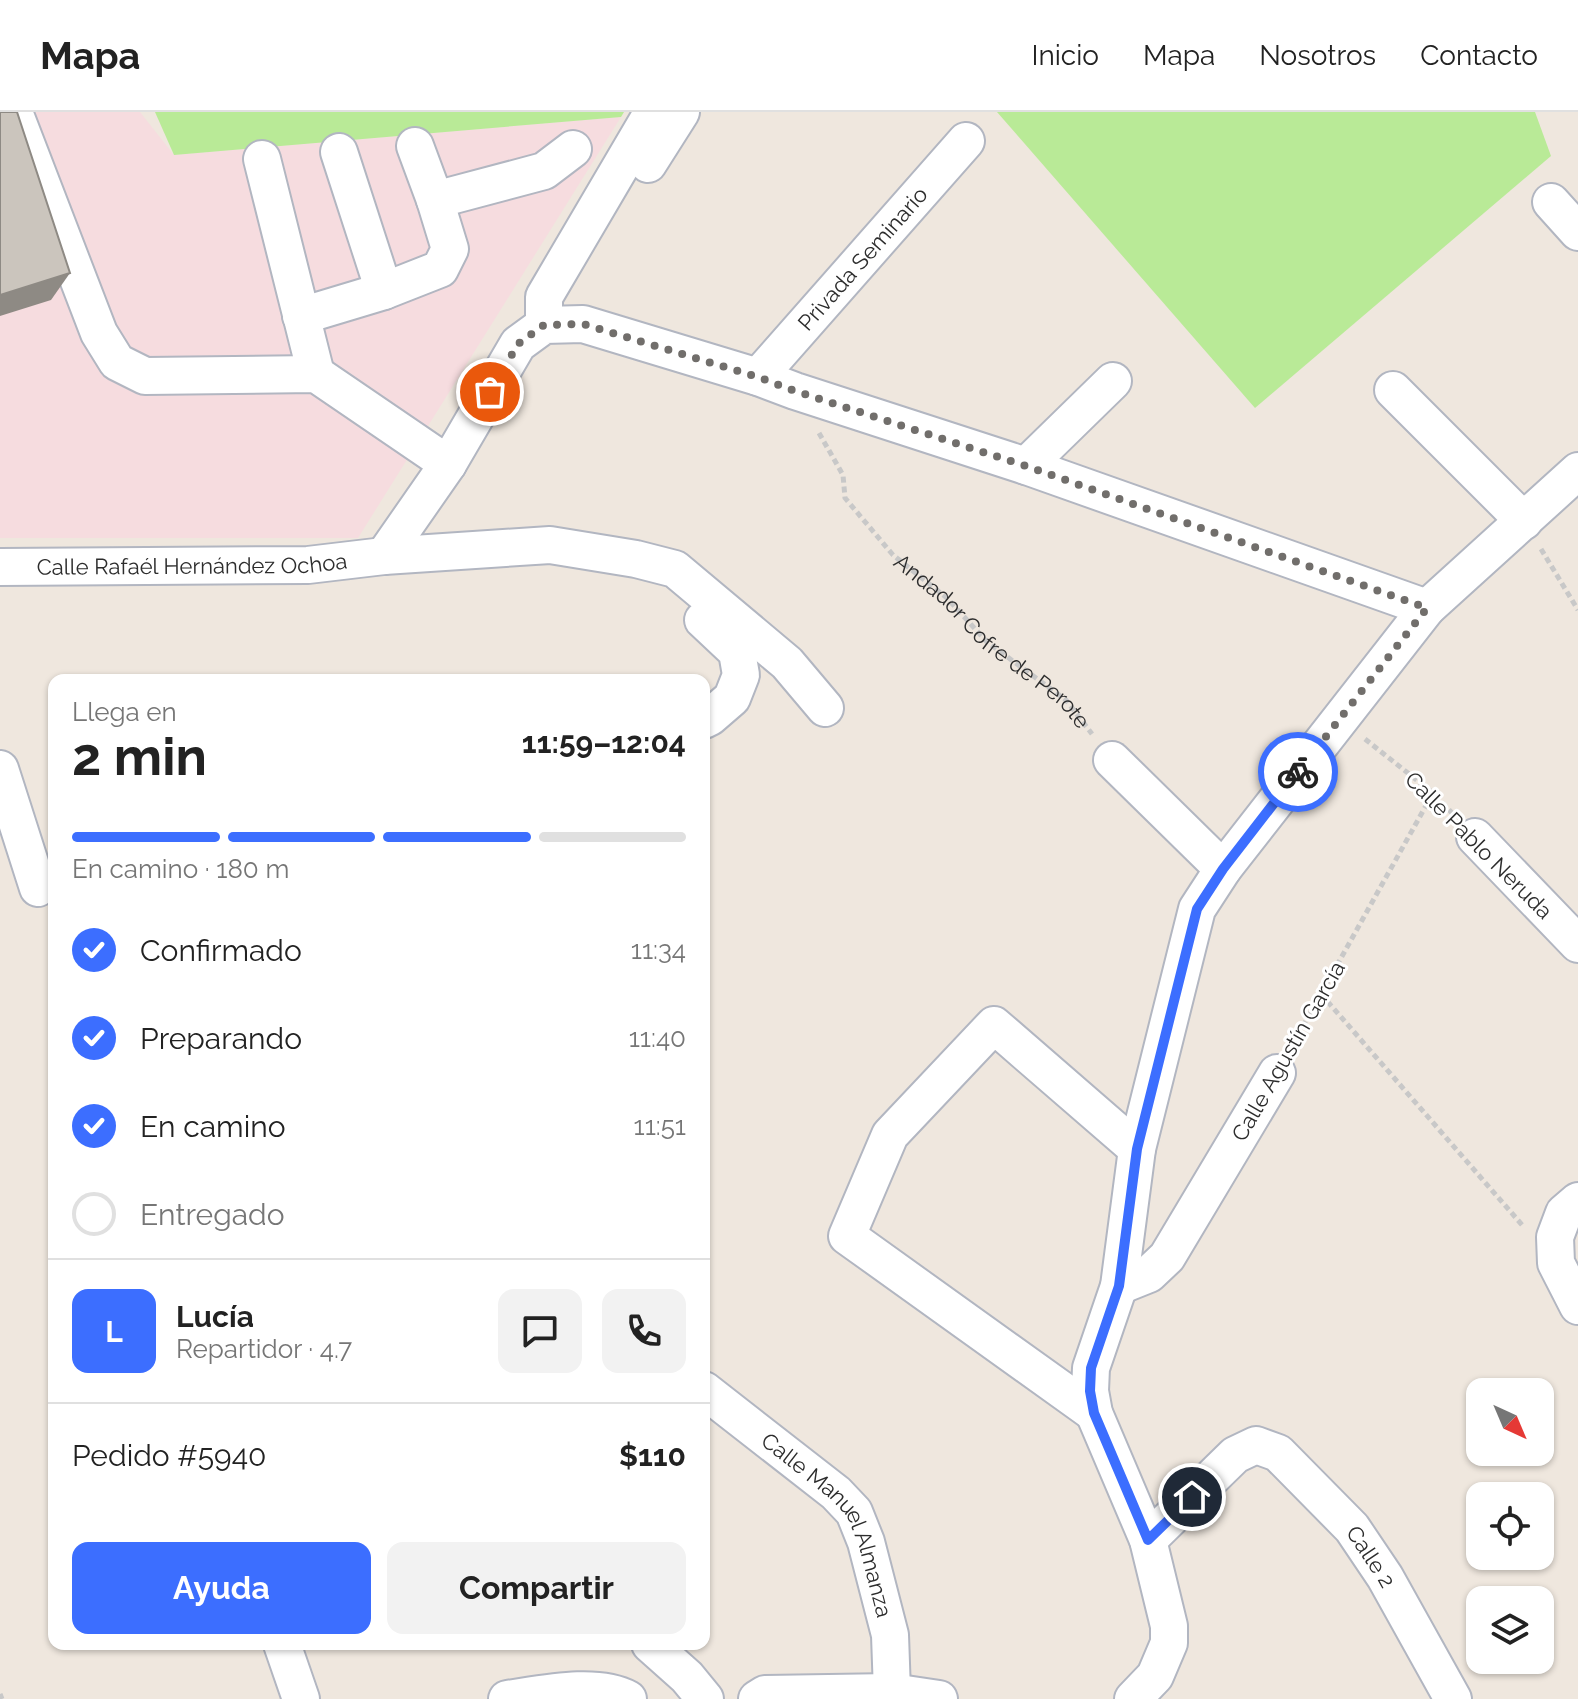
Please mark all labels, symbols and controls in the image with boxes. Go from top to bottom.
text: Mapa [40,33,140,78]
text: Inicio [1031,39,1099,72]
text: Mapa [1143,39,1215,72]
text: Nosotros [1259,39,1376,72]
text: Contacto [1420,39,1538,72]
street label: Privada Seminario [792,181,933,336]
pin [456,358,524,426]
icon: bag [468,370,512,414]
street label: Calle Rafaél Hernández Ochoa [37,547,349,580]
street label: Andador Cofre de Perote [889,548,1096,733]
text: Llega en [72,697,177,727]
text: 11:59–12:04 [522,725,686,760]
text: 2 min [72,726,207,787]
courier [1258,732,1338,812]
icon: bike [1276,750,1320,794]
street label: Calle Pablo Neruda [1400,766,1558,924]
text: En camino · 180 m [72,854,289,884]
icon: check [72,928,116,972]
text: Confirmado [140,933,302,968]
text: 11:34 [631,935,686,965]
street label: Calle Agustín García [1226,956,1350,1146]
icon: check [72,1016,116,1060]
text: Preparando [140,1021,302,1056]
text: 11:40 [629,1023,686,1053]
icon: check [72,1104,116,1148]
text: En camino [140,1109,286,1144]
text: 11:51 [634,1111,686,1141]
text: Entregado [140,1197,285,1232]
button: chat [498,1289,582,1373]
button: phone [602,1289,686,1373]
text: Lucía [176,1299,254,1334]
text: L [105,1314,123,1349]
text: Repartidor · 4.7 [176,1334,352,1364]
north arrow [1466,1378,1554,1466]
map controls [1466,1378,1554,1674]
street label: Calle Manuel Almanza [756,1427,898,1620]
text: Pedido #5940 [72,1438,266,1473]
text: $110 [619,1438,686,1473]
pin [1158,1463,1226,1531]
icon: home [1170,1475,1214,1519]
button: locate [1466,1482,1554,1570]
street label: Calle 2 [1341,1521,1401,1592]
button: Ayuda [72,1542,371,1634]
button: Compartir [387,1542,686,1634]
button: layers [1466,1586,1554,1674]

